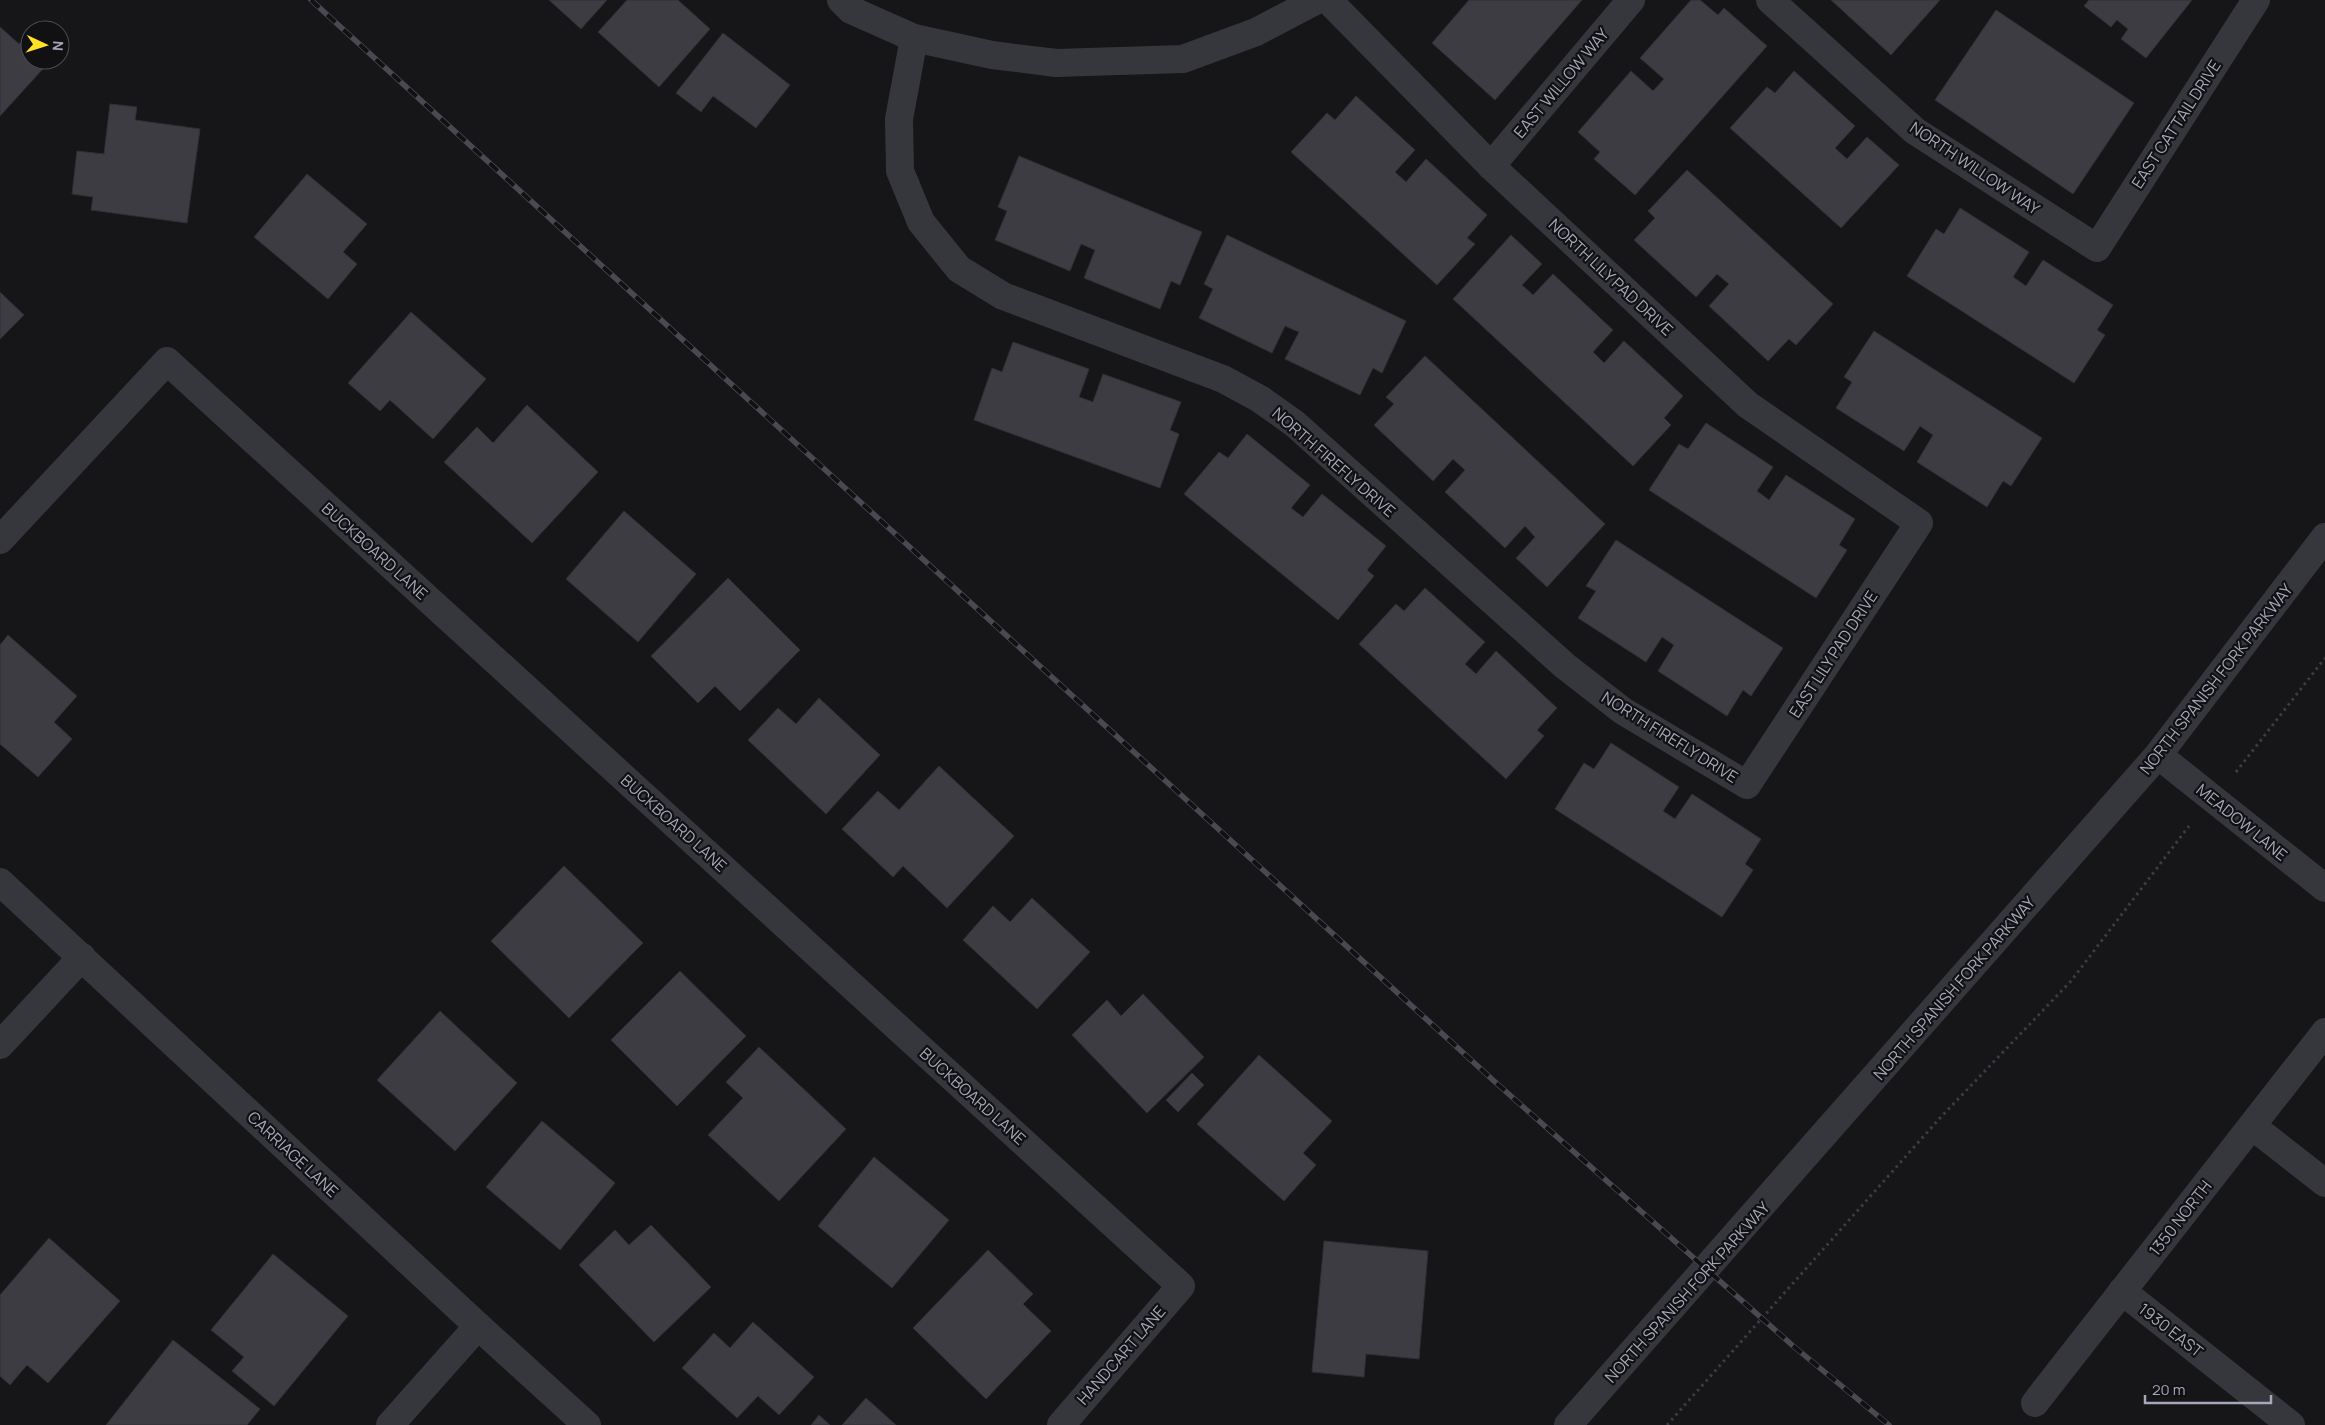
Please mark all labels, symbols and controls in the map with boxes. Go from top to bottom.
north arrow [20,20,70,70]
street label: EAST WILLOW WAY [1509,23,1614,143]
text: N [49,40,68,52]
street label: EAST CATTAIL DRIVE [2126,56,2226,192]
street label: NORTH WILLOW WAY [1906,116,2044,220]
street label: NORTH LILY PAD DRIVE [1544,214,1678,340]
street label: NORTH FIREFLY DRIVE [1268,402,1400,522]
street label: BUCKBOARD LANE [317,497,433,605]
street label: NORTH SPANISH FORK PARKWAY [2135,579,2298,779]
street label: EAST LILY PAD DRIVE [1784,586,1882,722]
street label: NORTH FIREFLY DRIVE [1598,686,1742,788]
street label: BUCKBOARD LANE [616,769,732,877]
street label: MEADOW LANE [2192,778,2292,866]
street label: NORTH SPANISH FORK PARKWAY [1868,891,2040,1084]
street label: BUCKBOARD LANE [915,1042,1031,1150]
street label: CARRIAGE LANE [243,1106,343,1202]
street label: 1350 NORTH [2144,1176,2216,1260]
street label: NORTH SPANISH FORK PARKWAY [1600,1197,1774,1387]
street label: 1930 EAST [2134,1298,2208,1362]
street label: HANDCART LANE [1072,1301,1170,1409]
scale bar [2145,1372,2271,1404]
text: 20 m [2152,1379,2185,1400]

